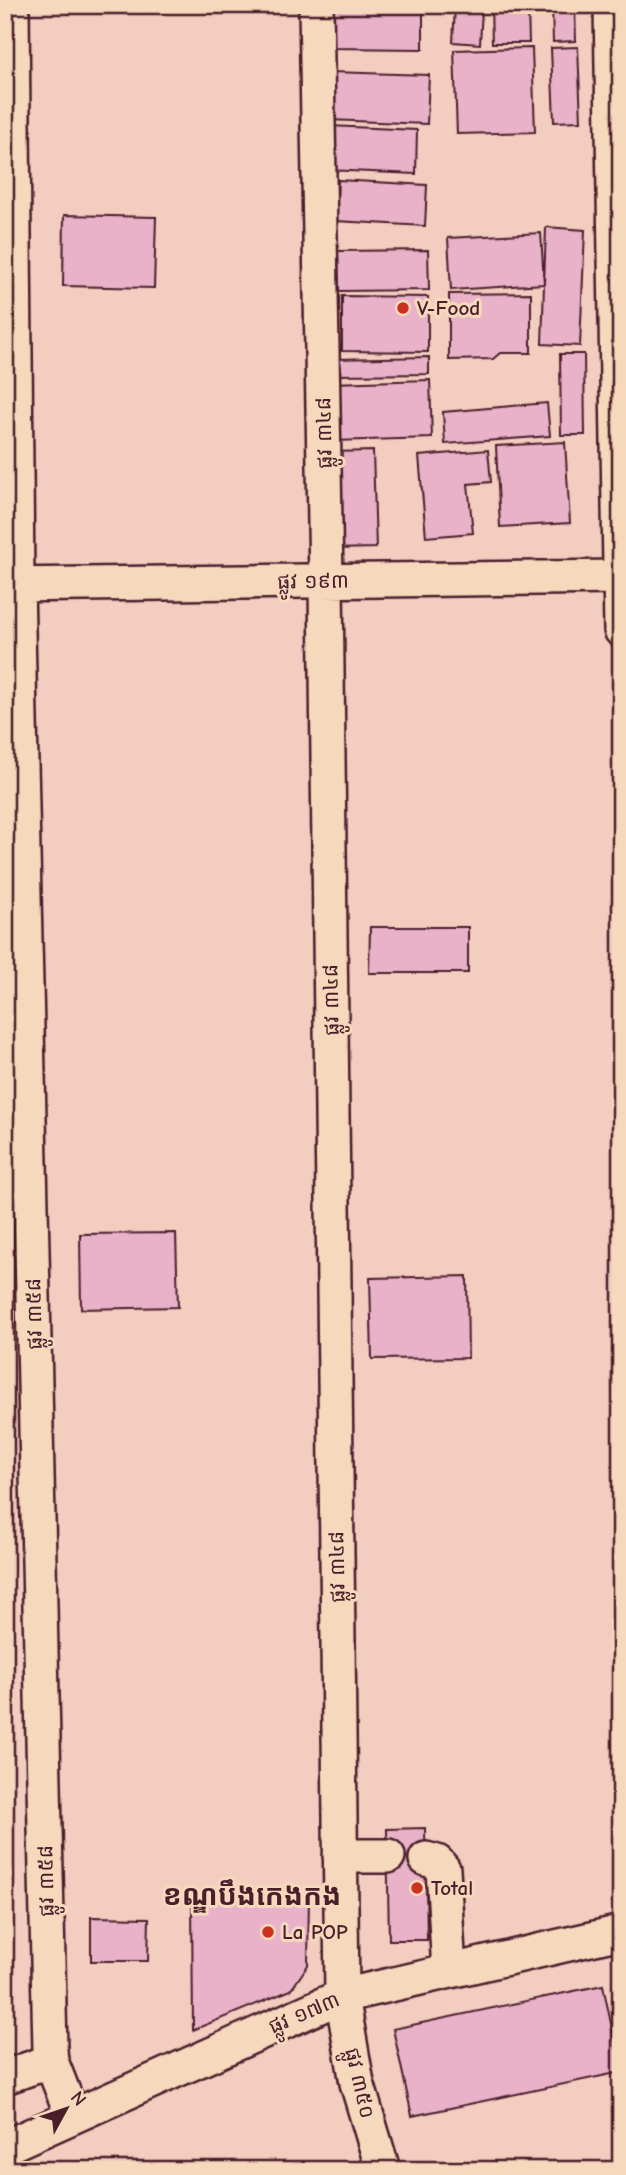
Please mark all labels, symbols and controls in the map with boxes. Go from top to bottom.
place label: V-Food [417,296,480,320]
marker: V-Food [395,300,411,316]
street label: ផ្លូវ ៣៤៨ [311,397,344,469]
street label: ផ្លូវ ១៩៣ [277,568,349,601]
street label: ផ្លូវ ៣៤៨ [318,964,351,1036]
street label: ផ្លូវ ៣៥៨ [21,1278,54,1350]
street label: ផ្លូវ ៣៤៨ [324,1531,357,1603]
street label: ផ្លូវ ៣៥៨ [33,1845,66,1917]
place label: Total [431,1876,473,1900]
district label: ខណ្ឌបឹងកេងកង [163,1879,341,1913]
marker: Total [409,1880,425,1896]
place label: La POP [282,1920,348,1944]
marker: La POP [260,1924,276,1940]
street label: ផ្លូវ ១៧៣ [265,1987,346,2045]
street label: ផ្លូវ ៣៥០ [333,2045,380,2122]
north arrow [32,2074,102,2144]
text: N [66,2087,91,2111]

